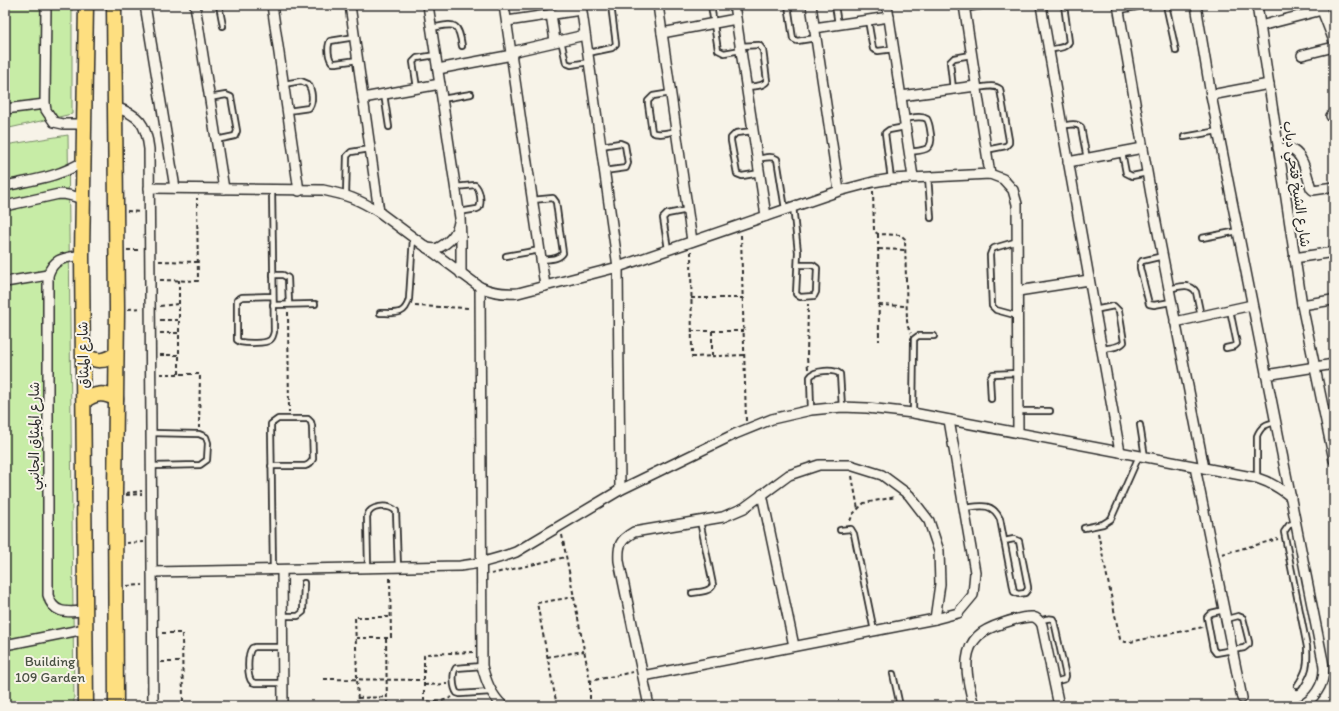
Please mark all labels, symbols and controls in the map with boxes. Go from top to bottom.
street label: شارع الشيخ فتحي دياب [1275,120,1314,249]
street label: شارع الميثاق [74,321,94,389]
street label: شارع الميثاق الجانبي [26,382,47,490]
park label: Building 109 Garden [15,653,85,686]

